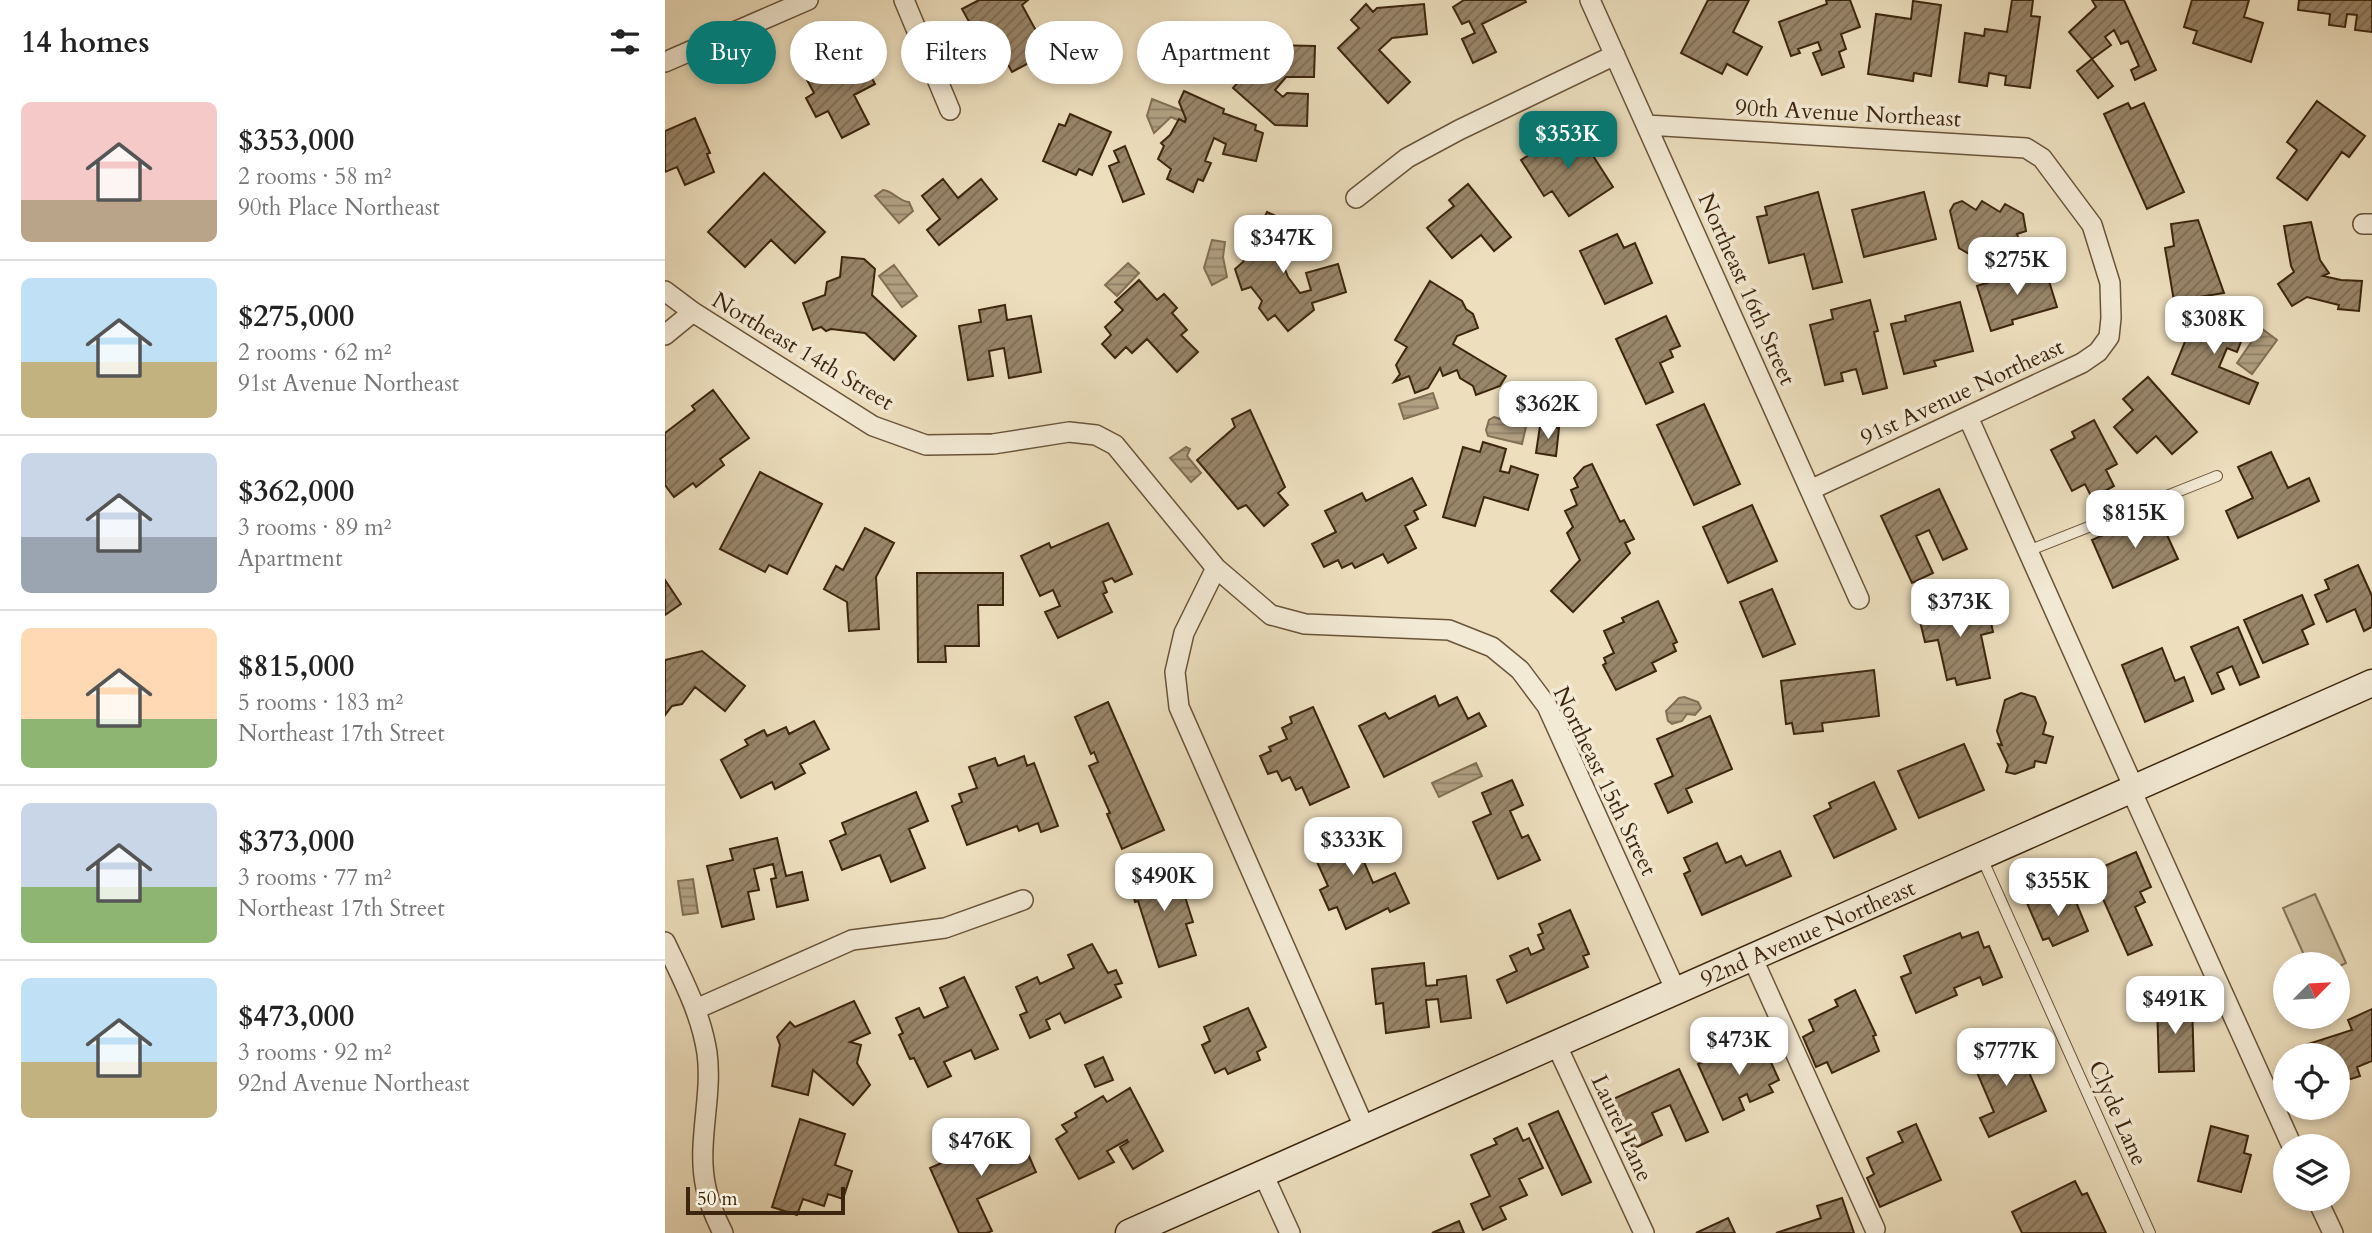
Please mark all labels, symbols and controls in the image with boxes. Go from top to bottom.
chip: Buy [686,21,776,84]
chip: Rent [790,21,887,84]
chip: Filters [901,21,1011,84]
chip: New [1025,21,1123,84]
chip: Apartment [1137,21,1294,84]
text: 14 homes [21,22,150,63]
icon: filters [606,23,644,61]
street label: 90th Avenue Northeast [1734,92,1962,134]
pin: $353K [1519,111,1617,171]
text: $353K [1535,118,1601,149]
text: $353,000 [238,120,354,161]
icon: home [77,130,161,214]
text: 2 rooms · 58 m² [238,161,391,192]
street label: Northeast 16th Street [1691,188,1803,390]
text: 90th Place Northeast [238,192,440,223]
pin: $347K [1234,216,1332,275]
text: $347K [1250,222,1316,253]
pin: $275K [1968,238,2066,297]
text: $275K [1984,244,2050,275]
street label: Northeast 14th Street [706,284,900,418]
text: $275,000 [238,296,354,337]
pin: $308K [2165,296,2263,356]
text: $308K [2181,303,2247,334]
icon: home [77,306,161,390]
street label: 91st Avenue Northeast [1855,331,2069,453]
text: 2 rooms · 62 m² [238,337,391,368]
text: 91st Avenue Northeast [238,368,459,399]
pin: $362K [1499,382,1597,441]
text: $362K [1515,388,1581,419]
text: $362,000 [238,471,354,512]
icon: home [77,481,161,565]
pin: $815K [2086,490,2184,550]
text: $815K [2102,497,2168,528]
text: 3 rooms · 89 m² [238,512,391,543]
text: Apartment [238,543,342,574]
pin: $373K [1911,580,2009,639]
text: $373K [1927,586,1993,617]
text: $815,000 [238,646,354,687]
icon: home [77,656,161,740]
street label: Northeast 15th Street [1546,681,1664,881]
text: 5 rooms · 183 m² [238,687,403,718]
text: Northeast 17th Street [238,718,445,749]
pin: $333K [1304,818,1402,877]
text: $373,000 [238,821,354,862]
text: $333K [1320,824,1386,855]
icon: home [77,831,161,915]
pin: $490K [1115,853,1213,913]
pin: $355K [2009,858,2107,918]
text: $490K [1131,860,1197,891]
text: 3 rooms · 77 m² [238,862,391,893]
text: $355K [2025,865,2091,896]
street label: 92nd Avenue Northeast [1695,872,1920,994]
text: Northeast 17th Street [238,893,445,924]
north arrow [2273,952,2350,1029]
map controls [2273,952,2350,1211]
pin: $491K [2126,976,2224,1036]
text: $491K [2142,983,2208,1014]
text: $473,000 [238,996,354,1037]
icon: home [77,1006,161,1090]
pin: $473K [1690,1018,1788,1077]
text: $473K [1706,1024,1772,1055]
pin: $777K [1957,1028,2055,1088]
text: $777K [1973,1035,2039,1066]
text: 3 rooms · 92 m² [238,1037,391,1068]
button: locate [2273,1043,2350,1120]
street label: Clyde Lane [2081,1056,2155,1170]
text: 92nd Avenue Northeast [238,1068,469,1099]
street label: Laurel Lane [1584,1069,1660,1187]
pin: $476K [932,1118,1030,1178]
text: $476K [948,1125,1014,1156]
button: layers [2273,1134,2350,1211]
scale bar [686,1184,845,1216]
text: 50 m [697,1186,738,1212]

